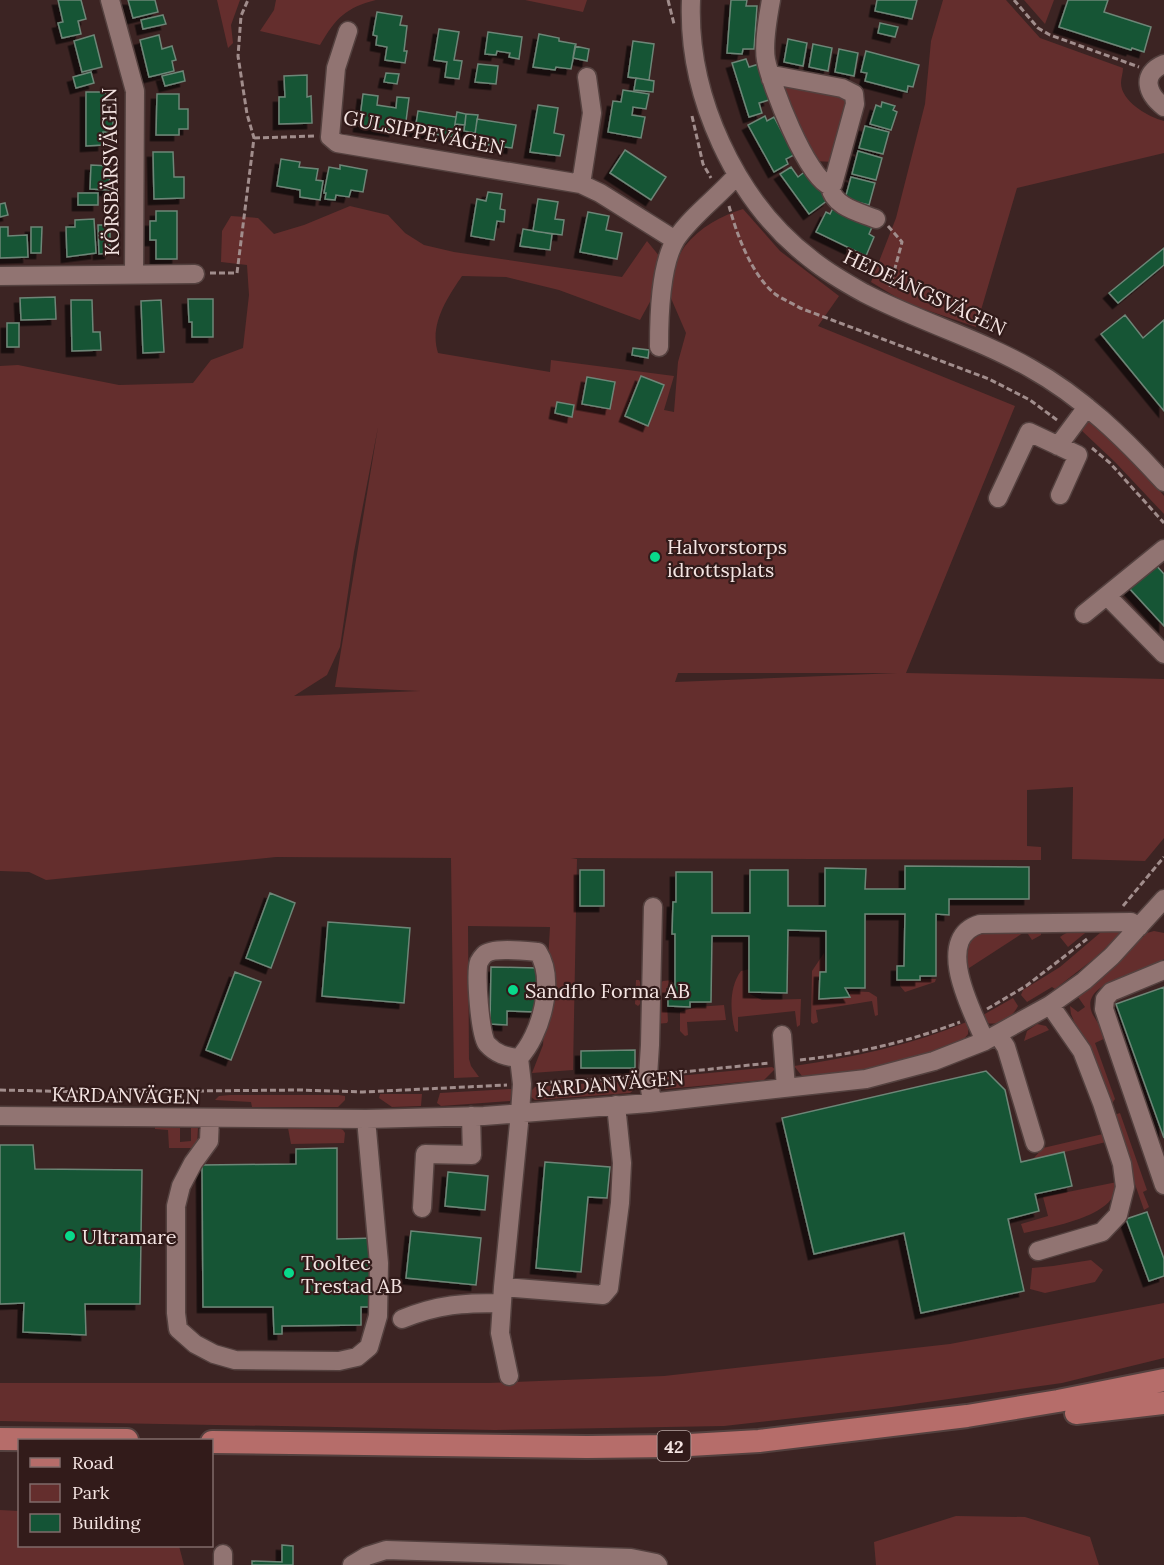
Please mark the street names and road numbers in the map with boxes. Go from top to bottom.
street label: KÖRSBÄRSVÄGEN [96,88,124,256]
street label: GULSIPPEVÄGEN [341,104,507,160]
street label: HEDEÄNGSVÄGEN [840,243,1010,341]
street label: KARDANVÄGEN [535,1064,685,1102]
street label: KARDANVÄGEN [51,1081,201,1109]
road number: 42 [658,1431,690,1461]

